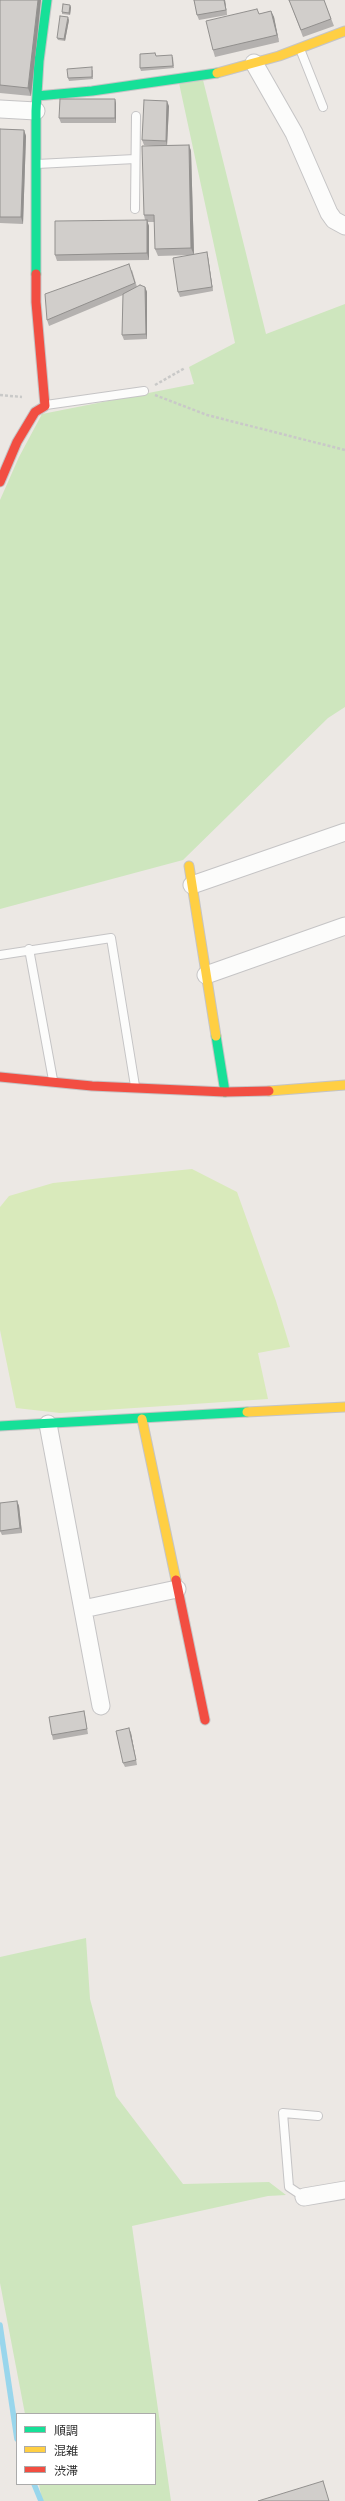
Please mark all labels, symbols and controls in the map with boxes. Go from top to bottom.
legend [16,2413,156,2485]
text: 順調 [54,2423,78,2438]
text: 混雑 [54,2443,78,2458]
text: 渋滞 [54,2463,78,2478]

